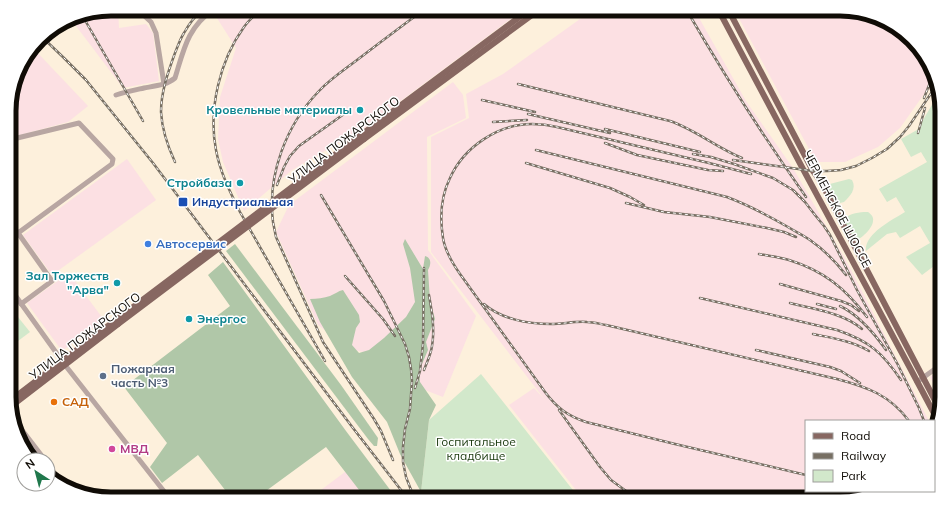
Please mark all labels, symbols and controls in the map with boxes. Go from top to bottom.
street label: УЛИЦА ПОЖАРСКОГО [284,93,402,187]
place label: Кровельные материалы [206,102,352,117]
marker: Кровельные материалы [355,105,365,115]
street label: ЧЕРМЕНСКОЕ ШОССЕ [800,148,875,270]
place label: Стройбаза [167,175,232,190]
marker: Стройбаза [235,178,245,188]
place label: Индустриальная [192,194,293,209]
marker: Индустриальная [177,196,189,208]
place label: Автосервис [156,236,226,251]
marker: Автосервис [143,239,153,249]
place label: Зал Торжеств "Арва" [26,268,109,297]
marker: Зал Торжеств "Арва" [112,278,122,288]
street label: УЛИЦА ПОЖАРСКОГО [25,289,143,383]
place label: Энергос [197,311,246,326]
marker: Энергос [184,314,194,324]
place label: Пожарная часть №3 [111,361,175,390]
marker: Пожарная часть №3 [98,371,108,381]
place label: САД [62,394,89,409]
marker: САД [49,397,59,407]
legend [805,420,935,492]
text: Road [841,428,870,443]
park label: Госпитальное кладбище [436,434,516,463]
place label: МВД [120,441,149,456]
marker: МВД [107,444,117,454]
text: Railway [841,448,887,463]
north arrow [16,452,56,492]
text: N [23,456,38,472]
text: Park [841,468,867,483]

